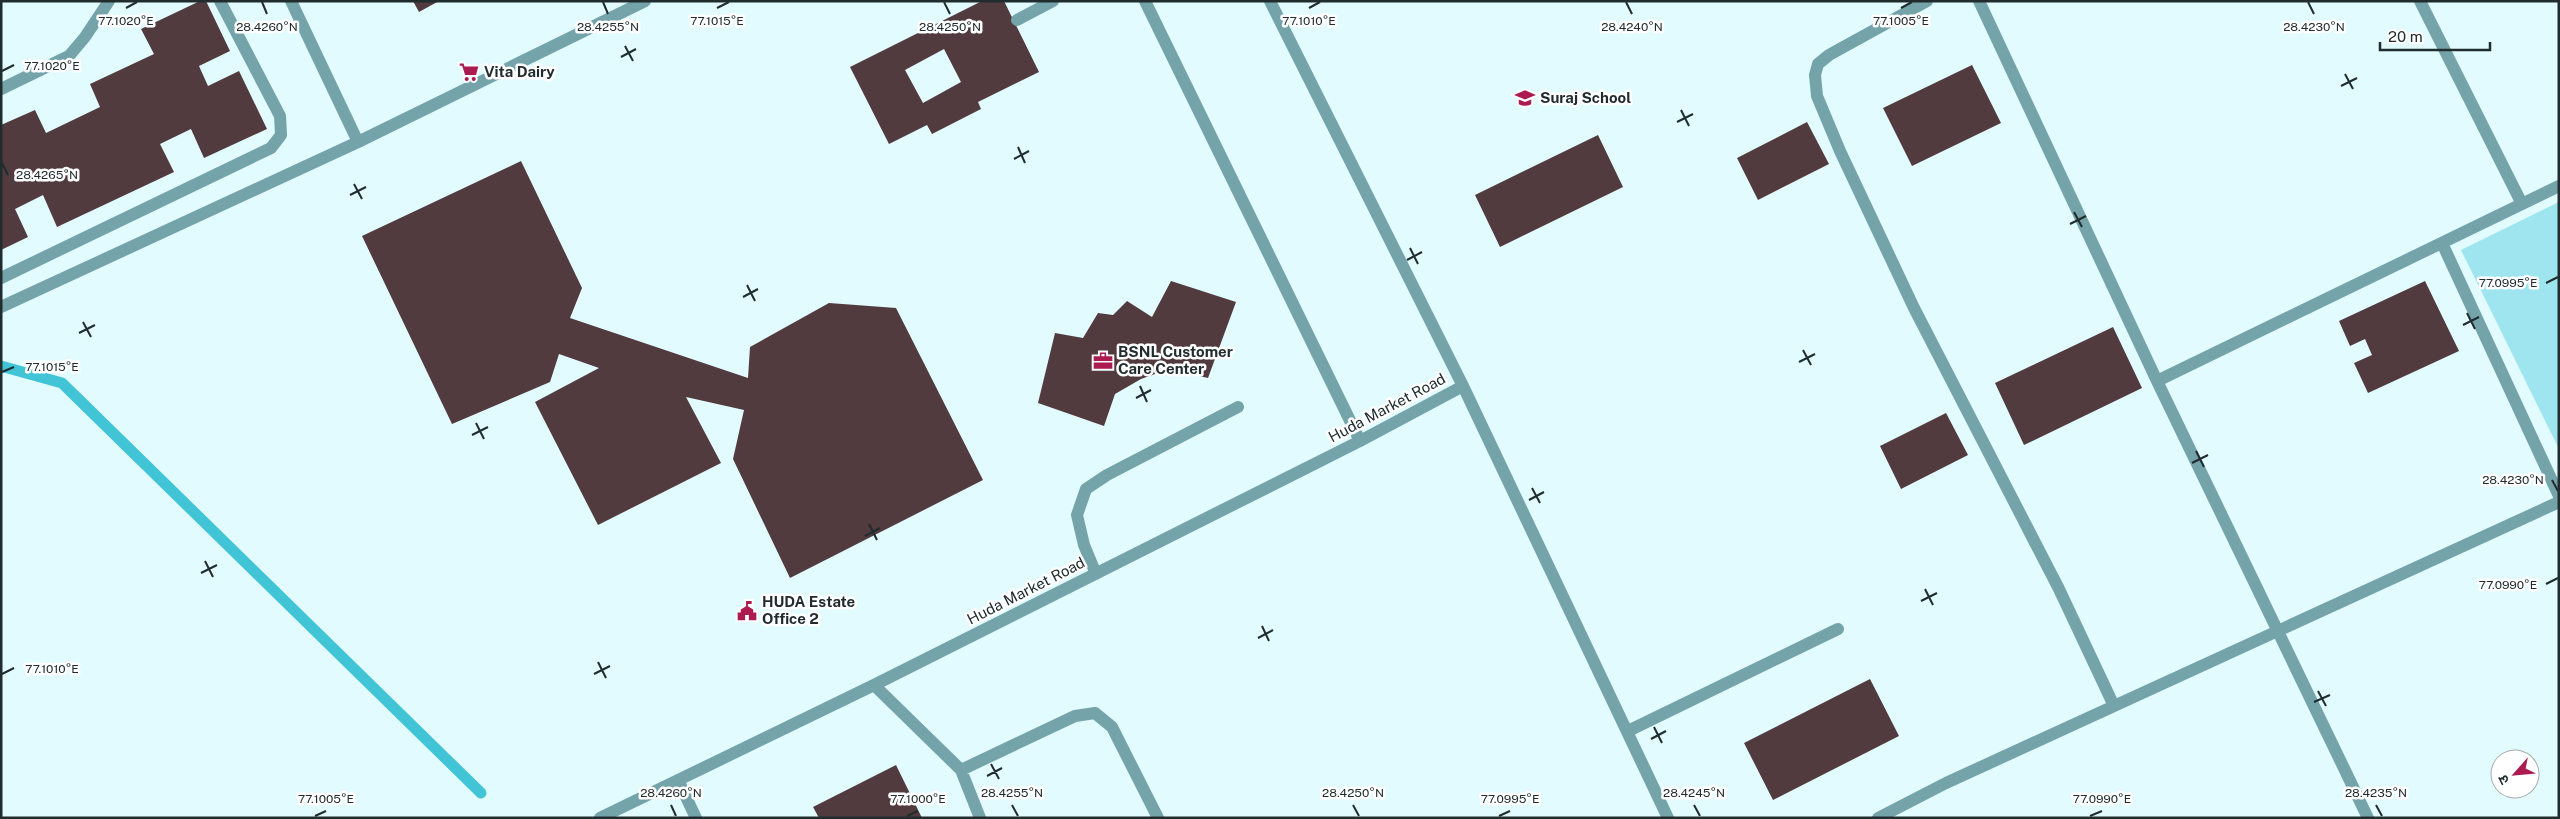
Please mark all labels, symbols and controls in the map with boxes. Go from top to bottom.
text: 77.1020°E [98,14,154,28]
text: 77.1015°E [690,14,744,28]
text: 77.1010°E [1282,14,1336,28]
text: 77.1005°E [1873,14,1929,28]
text: 28.4260°N [236,20,298,34]
text: 28.4255°N [577,20,639,34]
text: 28.4250°N [919,20,981,34]
text: 28.4240°N [1601,20,1663,34]
text: 28.4230°N [2283,20,2345,34]
scale bar [2380,20,2490,52]
text: 20 m [2388,28,2423,45]
text: 77.1020°E [24,59,80,73]
supermarket icon: Vita Dairy [458,61,480,83]
place label: Vita Dairy [484,63,555,80]
school or university icon: Suraj School [1514,87,1536,109]
place label: Suraj School [1540,89,1631,106]
text: 28.4265°N [16,168,78,182]
text: 77.0995°E [2479,276,2537,290]
place label: BSNL Customer Care Center [1118,343,1233,377]
office icon: BSNL Customer Care Center [1092,350,1114,372]
text: 77.1015°E [25,360,79,374]
street label: Huda Market Road [1326,370,1448,446]
text: 28.4230°N [2482,473,2544,487]
street label: Huda Market Road [964,554,1087,628]
text: 77.0990°E [2479,578,2537,592]
place label: HUDA Estate Office 2 [762,593,855,627]
public building icon: HUDA Estate Office 2 [736,600,758,622]
text: 77.1010°E [25,662,79,676]
north arrow [2490,749,2540,799]
text: उ [2494,772,2512,787]
text: 28.4260°N [640,786,702,800]
text: 28.4255°N [981,786,1043,800]
text: 28.4250°N [1322,786,1384,800]
text: 28.4245°N [1663,786,1725,800]
text: 28.4235°N [2345,786,2407,800]
text: 77.1005°E [298,792,354,806]
text: 77.1000°E [890,792,946,806]
text: 77.0995°E [1481,792,1539,806]
text: 77.0990°E [2073,792,2131,806]

